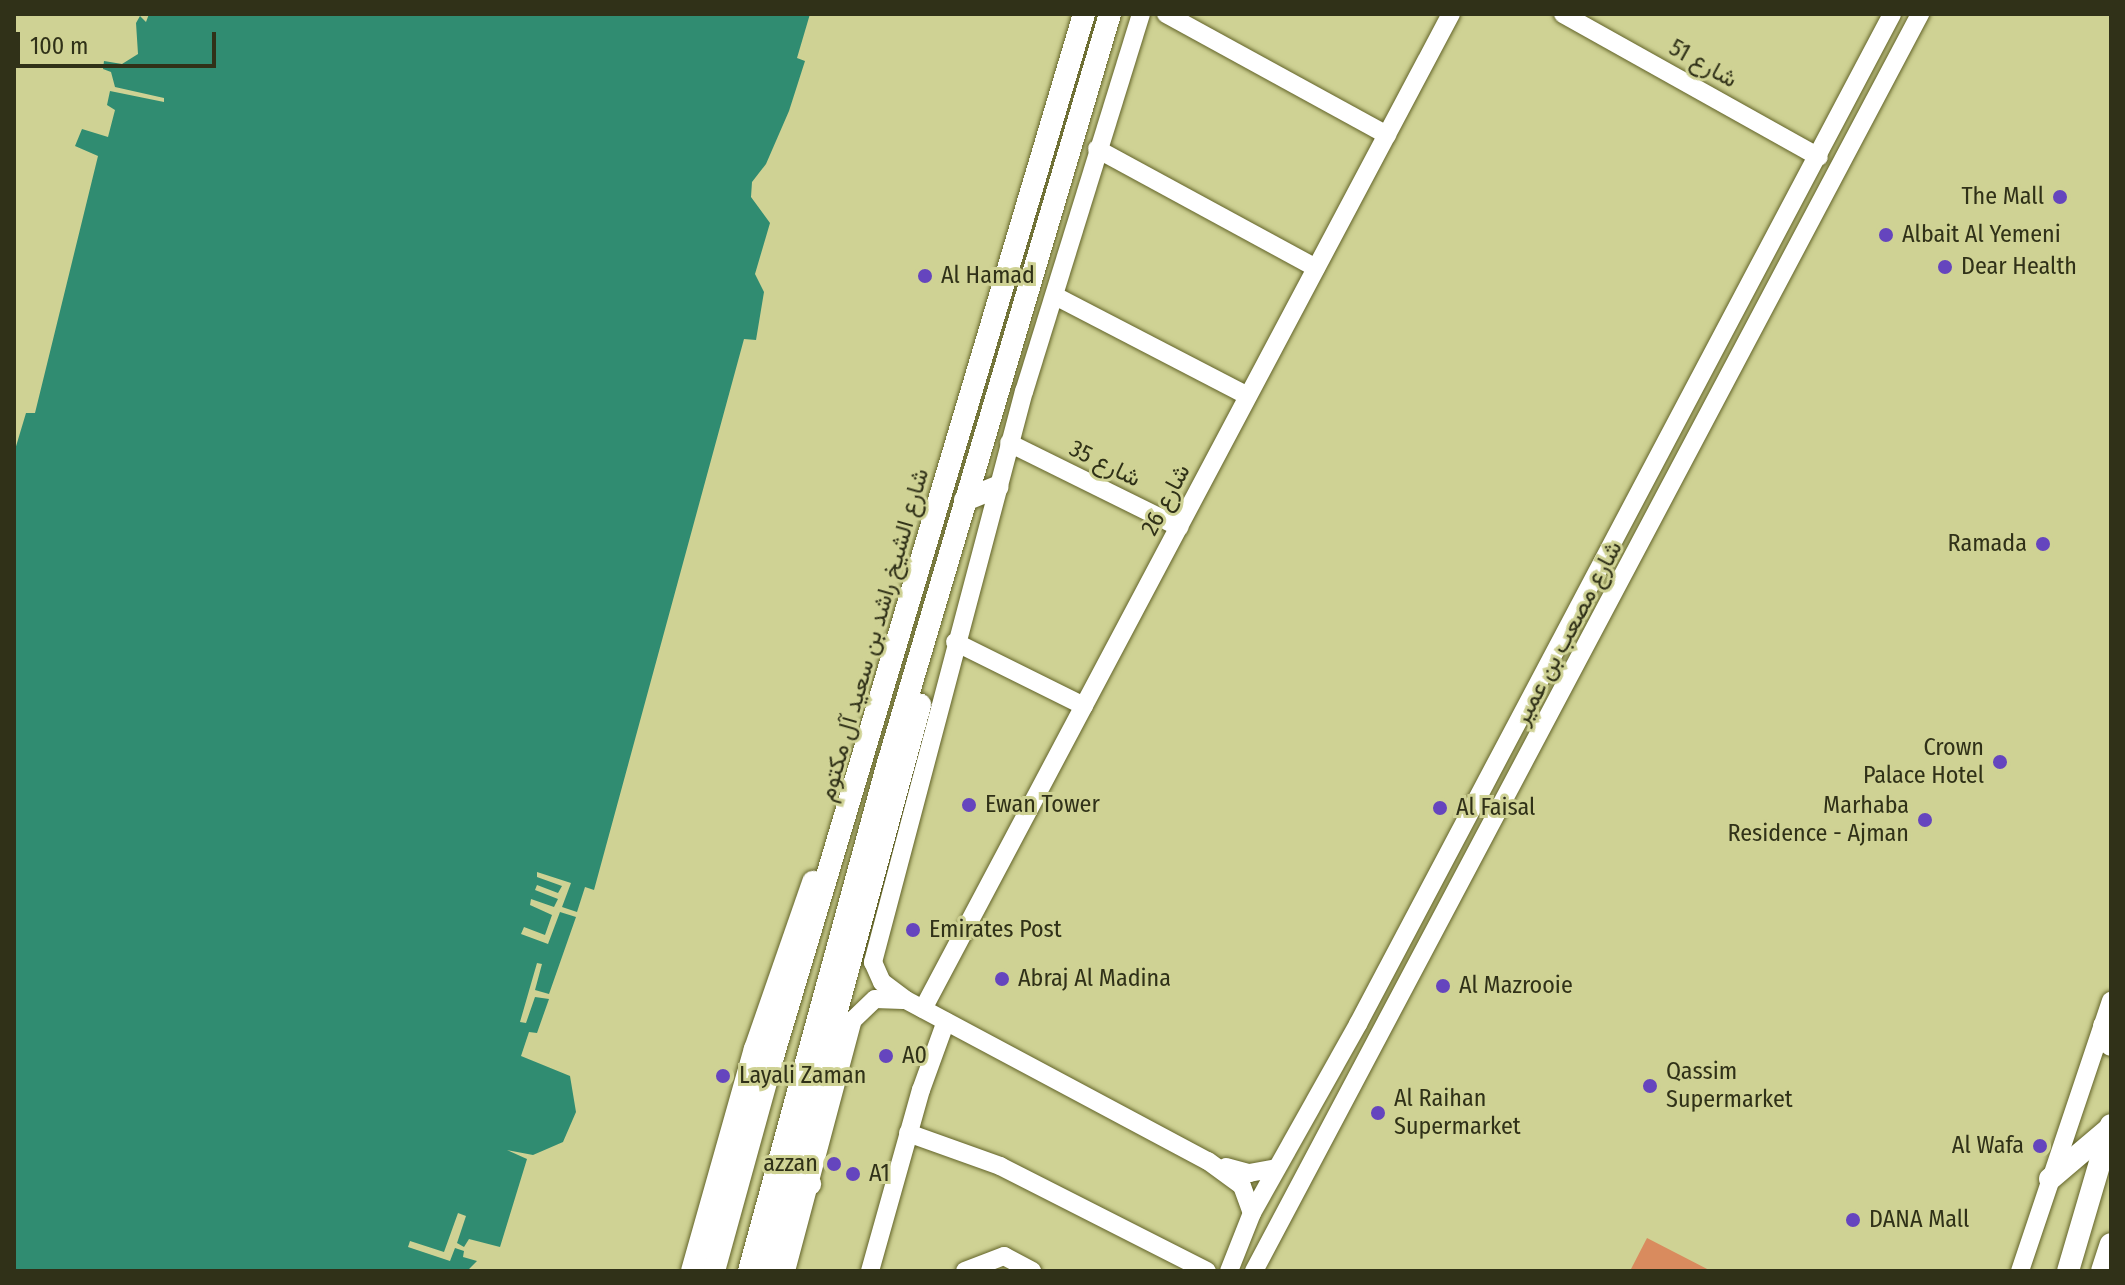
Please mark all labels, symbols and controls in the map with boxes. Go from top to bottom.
scale bar [20,16,220,66]
text: 100 m [30,32,88,60]
street label: شارع 51 [1664,34,1742,94]
place label: The Mall [1961,183,2044,211]
marker: The Mall [2051,188,2069,206]
place label: Albait Al Yemeni [1902,221,2061,249]
marker: Albait Al Yemeni [1877,226,1895,244]
place label: Dear Health [1961,253,2077,281]
marker: Dear Health [1936,258,1954,276]
place label: Al Hamad [941,262,1035,290]
marker: Al Hamad [916,267,934,285]
street label: شارع 35 [1065,434,1145,494]
street label: شارع 26 [1135,460,1197,540]
street label: شارع الشيخ راشد بن سعيد آل مكتوم [813,465,935,805]
place label: Ramada [1948,530,2027,558]
marker: Ramada [2034,535,2052,553]
street label: شارع مصعب بن عمير [1507,536,1629,730]
place label: Crown Palace Hotel [1863,734,1984,790]
marker: Crown Palace Hotel [1991,753,2009,771]
place label: Ewan Tower [985,791,1100,819]
place label: Marhaba Residence - Ajman [1727,792,1909,848]
place label: Al Faisal [1456,794,1535,822]
marker: Ewan Tower [960,796,978,814]
marker: Al Faisal [1431,799,1449,817]
marker: Marhaba Residence - Ajman [1916,811,1934,829]
place label: Emirates Post [929,916,1062,944]
marker: Emirates Post [904,921,922,939]
place label: Abraj Al Madina [1018,965,1171,993]
marker: Abraj Al Madina [993,970,1011,988]
place label: Al Mazrooie [1459,972,1573,1000]
marker: Al Mazrooie [1434,977,1452,995]
place label: A0 [902,1042,927,1070]
marker: A0 [877,1047,895,1065]
place label: Qassim Supermarket [1666,1058,1793,1114]
place label: Layali Zaman [739,1062,866,1090]
marker: Layali Zaman [714,1067,732,1085]
marker: Qassim Supermarket [1641,1077,1659,1095]
place label: Al Raihan Supermarket [1394,1085,1521,1141]
marker: Al Raihan Supermarket [1369,1104,1387,1122]
place label: Al Wafa [1952,1132,2024,1160]
marker: Al Wafa [2031,1137,2049,1155]
place label: azzan [763,1150,818,1178]
marker: azzan [825,1155,843,1173]
place label: A1 [869,1160,890,1188]
marker: A1 [844,1165,862,1183]
place label: DANA Mall [1869,1206,1969,1234]
marker: DANA Mall [1844,1211,1862,1229]

